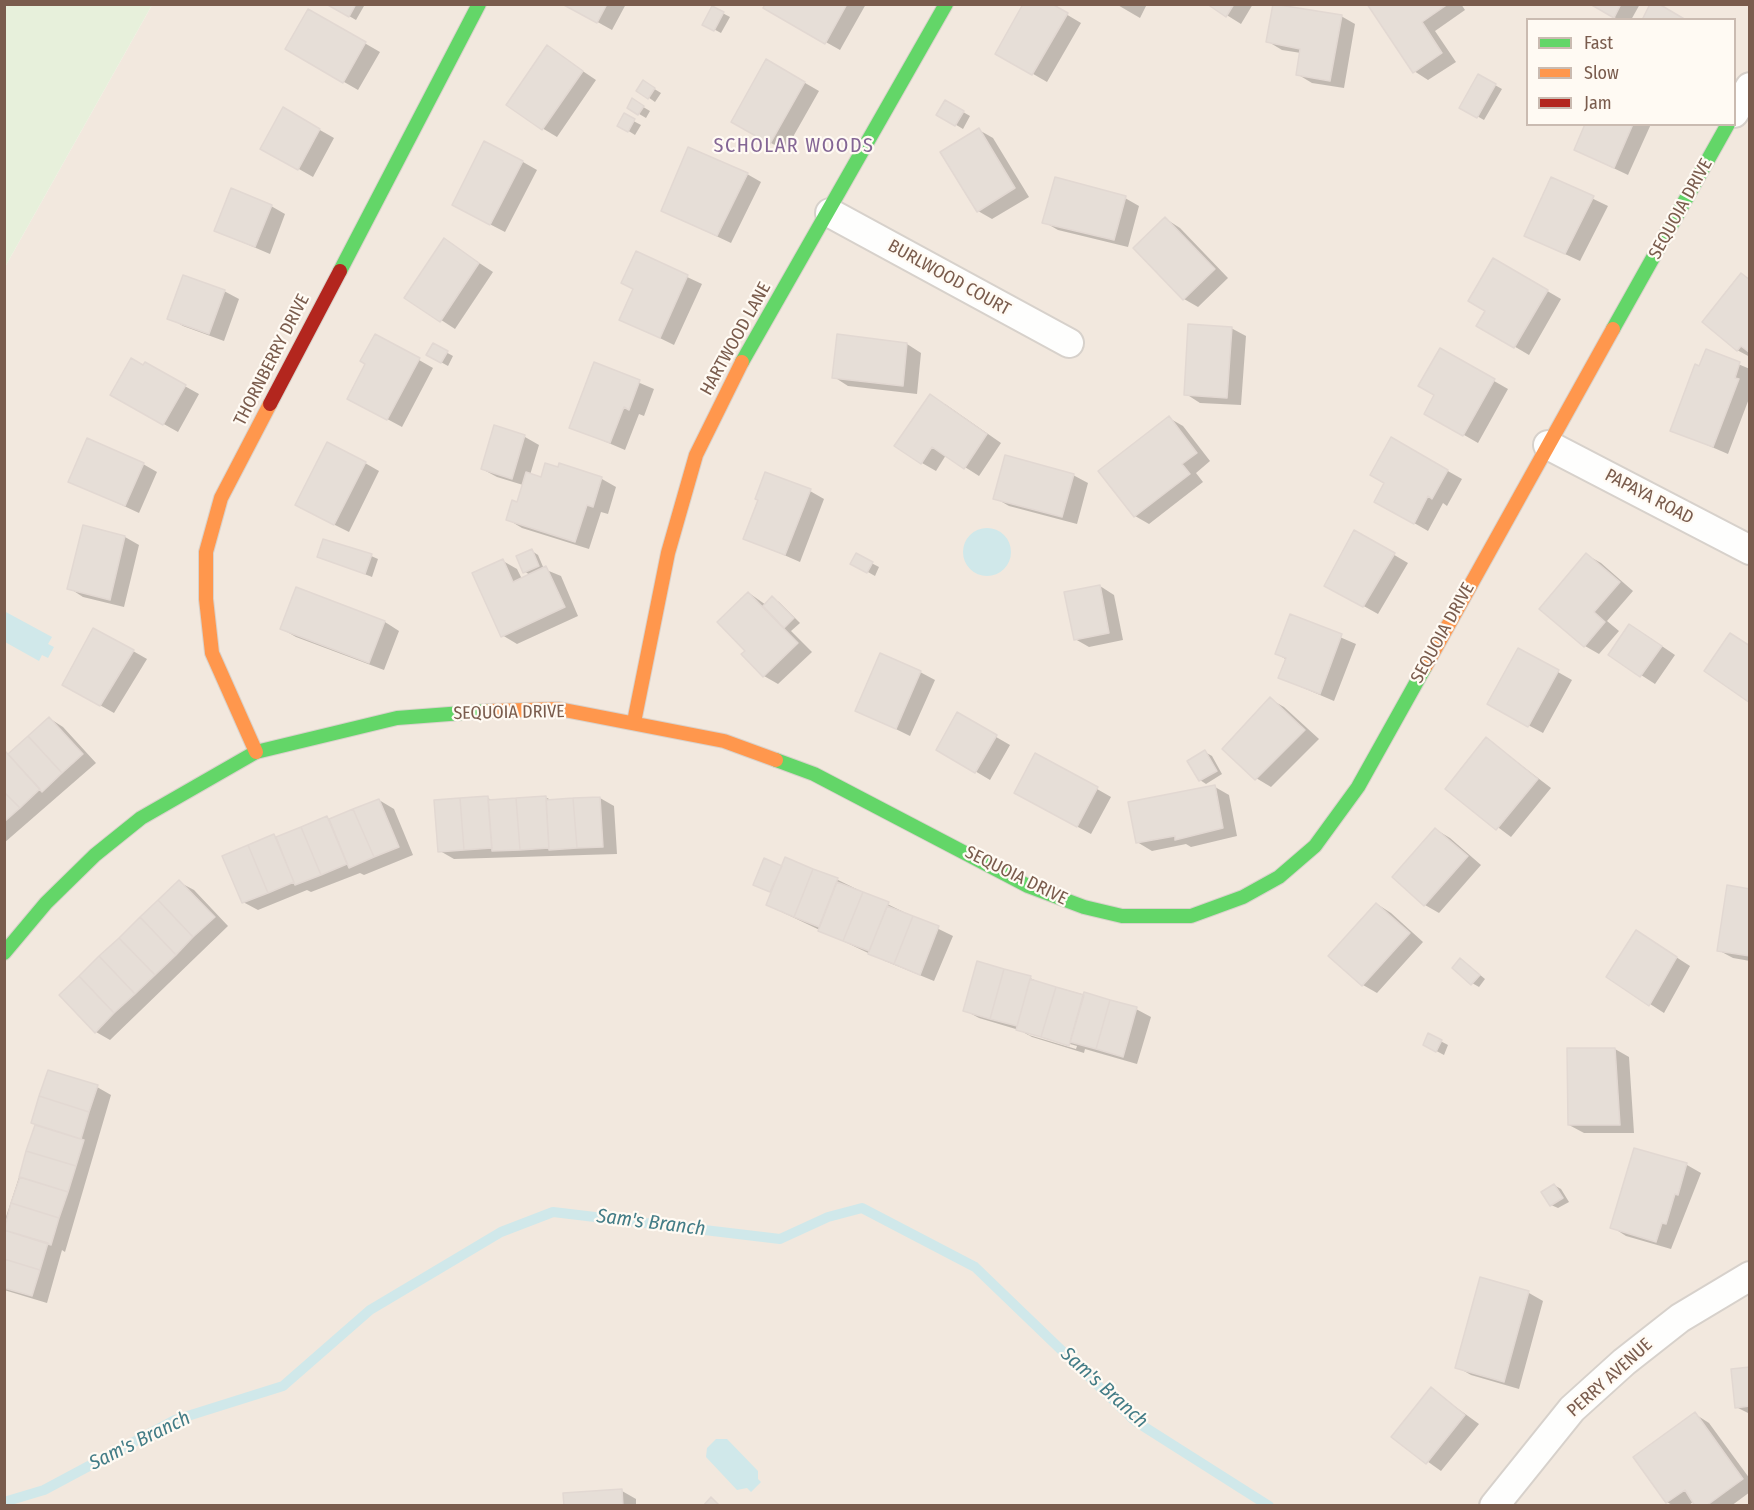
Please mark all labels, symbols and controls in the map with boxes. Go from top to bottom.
legend [1526,18,1736,126]
text: Fast [1584,32,1613,54]
text: Slow [1584,62,1619,84]
text: Jam [1584,92,1612,114]
district label: SCHOLAR WOODS [714,134,874,158]
street label: SEQUOIA DRIVE [1645,155,1717,263]
street label: BURLWOOD COURT [884,235,1014,321]
street label: HARTWOOD LANE [696,279,776,399]
street label: THORNBERRY DRIVE [230,291,314,429]
street label: PAPAYA ROAD [1601,465,1697,529]
street label: SEQUOIA DRIVE [1407,579,1479,687]
street label: SEQUOIA DRIVE [453,701,565,725]
street label: SEQUOIA DRIVE [961,842,1071,910]
water label: Sam's Branch [595,1204,707,1242]
street label: PERRY AVENUE [1563,1334,1657,1422]
water label: Sam's Branch [1055,1343,1153,1433]
water label: Sam's Branch [86,1406,194,1476]

